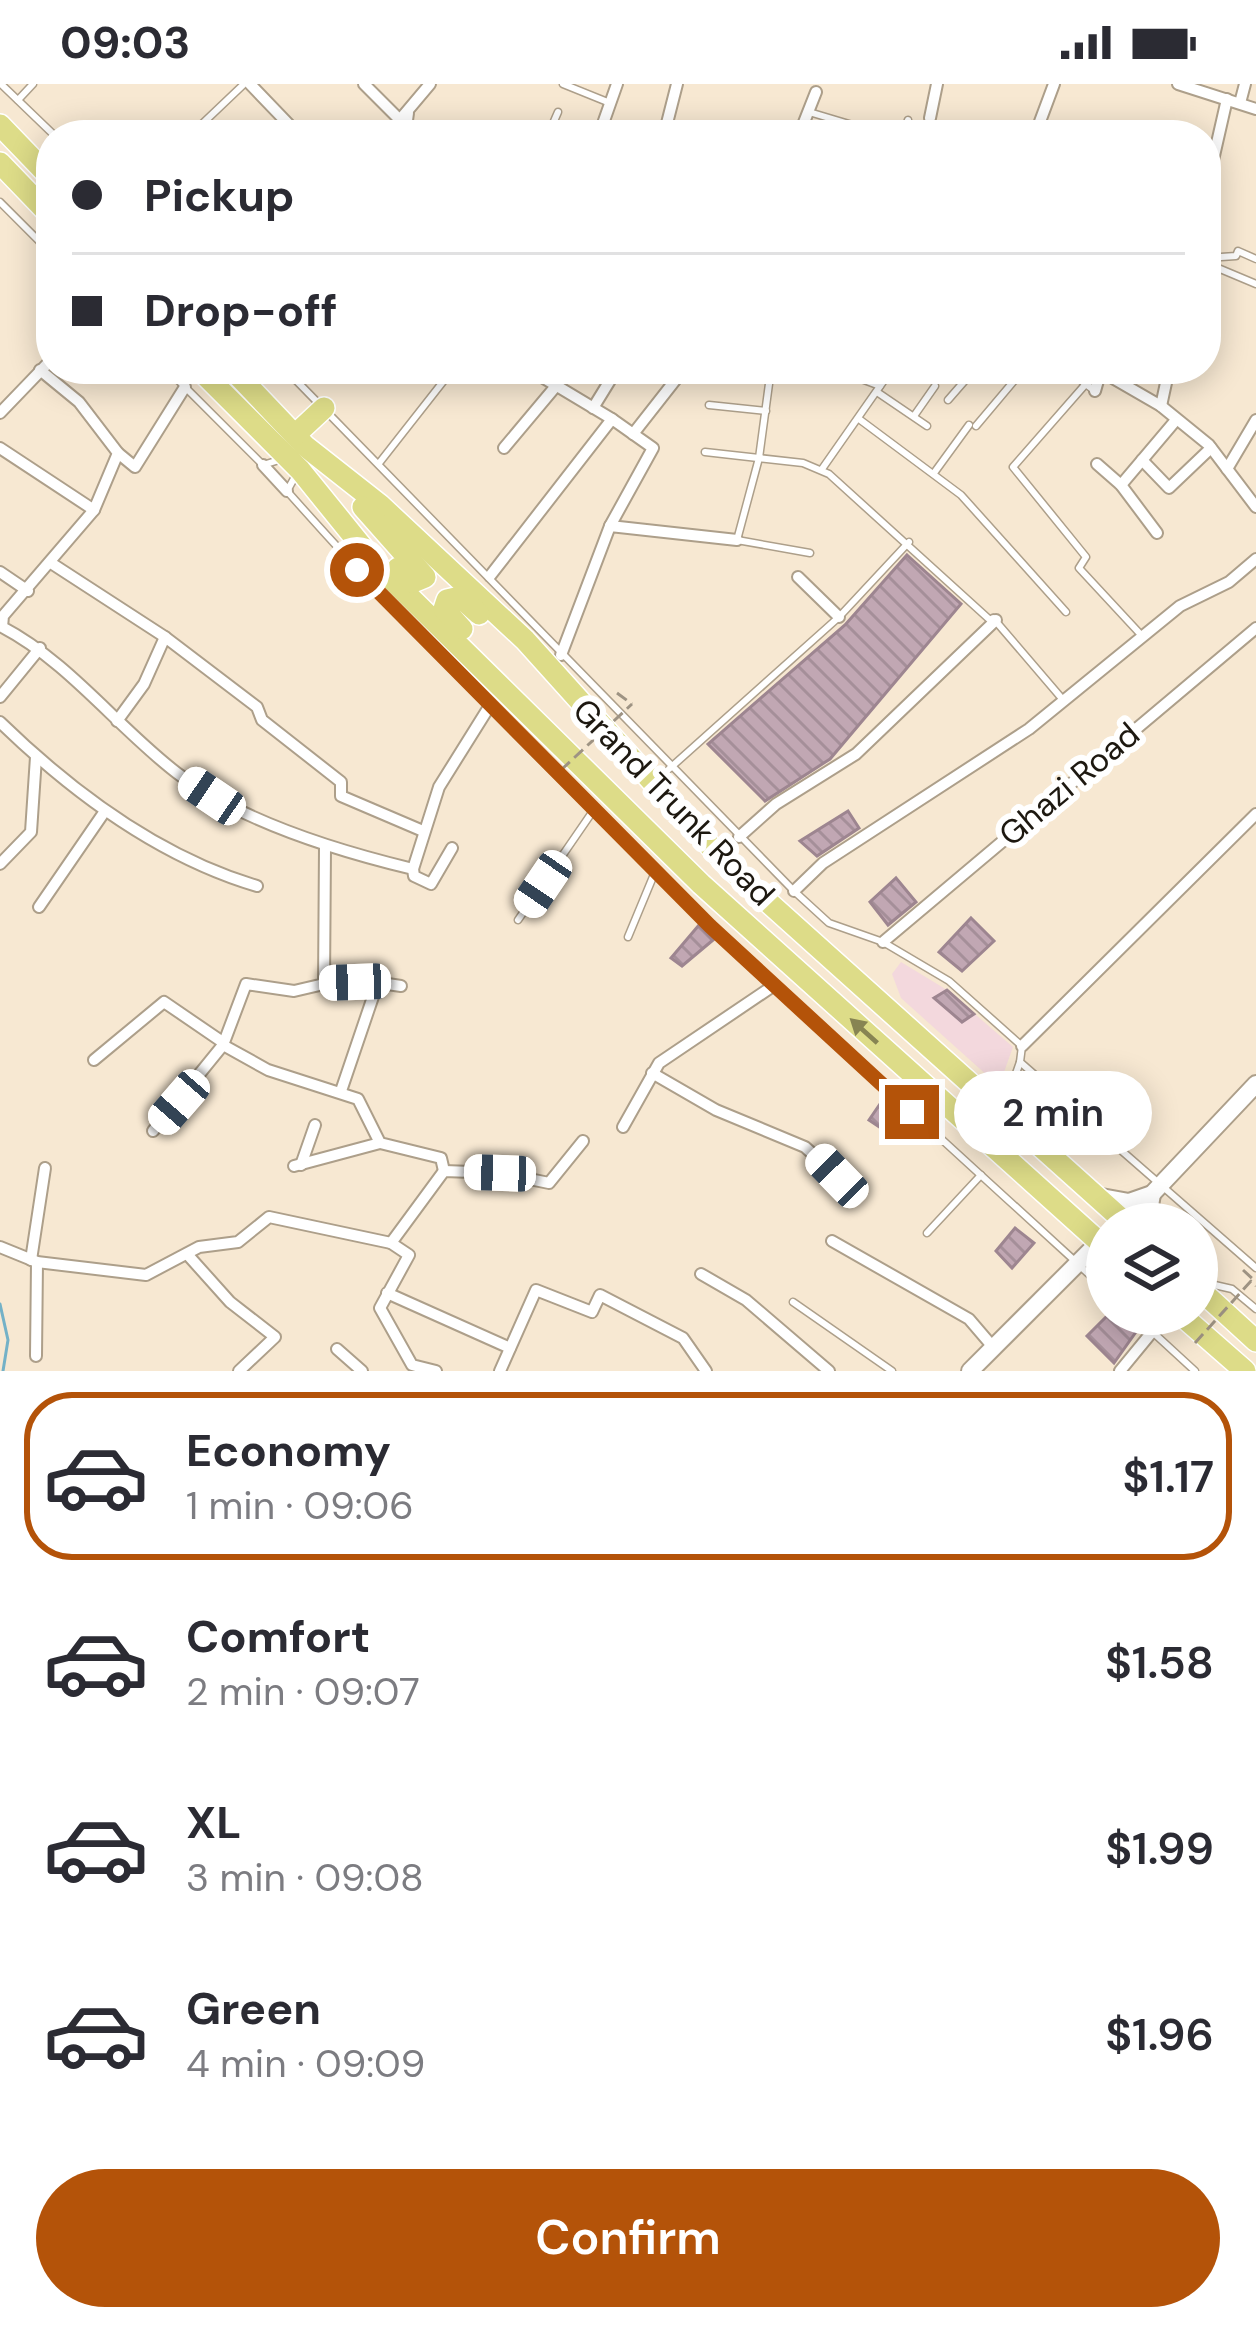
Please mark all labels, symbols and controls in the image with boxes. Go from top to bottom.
text: 09:03 [60,13,191,72]
text: Pickup [144,166,294,225]
text: Drop-off [144,281,338,340]
route start [330,543,384,597]
street label: Grand Trunk Road [564,689,784,915]
street label: Ghazi Road [990,713,1148,855]
car [172,761,252,831]
car [508,844,578,924]
car [318,963,392,1001]
one-way arrow [849,1018,878,1045]
car [142,1063,216,1141]
callout: 2 min [954,1070,1152,1154]
route end [885,1085,939,1139]
text: 2 min [1002,1087,1104,1138]
car [799,1138,875,1214]
car [463,1154,537,1192]
map controls [1086,1203,1218,1335]
button: layers [1086,1203,1218,1335]
text: Economy [186,1421,391,1480]
icon: car [42,1422,150,1530]
text: $1.17 [1122,1447,1214,1506]
text: 1 min · 09:06 [186,1480,414,1531]
text: Comfort [186,1607,370,1666]
icon: car [42,1608,150,1716]
text: $1.58 [1105,1633,1214,1692]
text: 2 min · 09:07 [186,1666,420,1717]
text: XL [186,1793,241,1852]
icon: car [42,1794,150,1902]
text: $1.99 [1105,1819,1214,1878]
text: 3 min · 09:08 [186,1852,424,1903]
text: Green [186,1979,321,2038]
icon: car [42,1980,150,2088]
text: $1.96 [1105,2005,1214,2064]
text: 4 min · 09:09 [186,2038,425,2089]
button: Confirm [36,2169,1220,2307]

